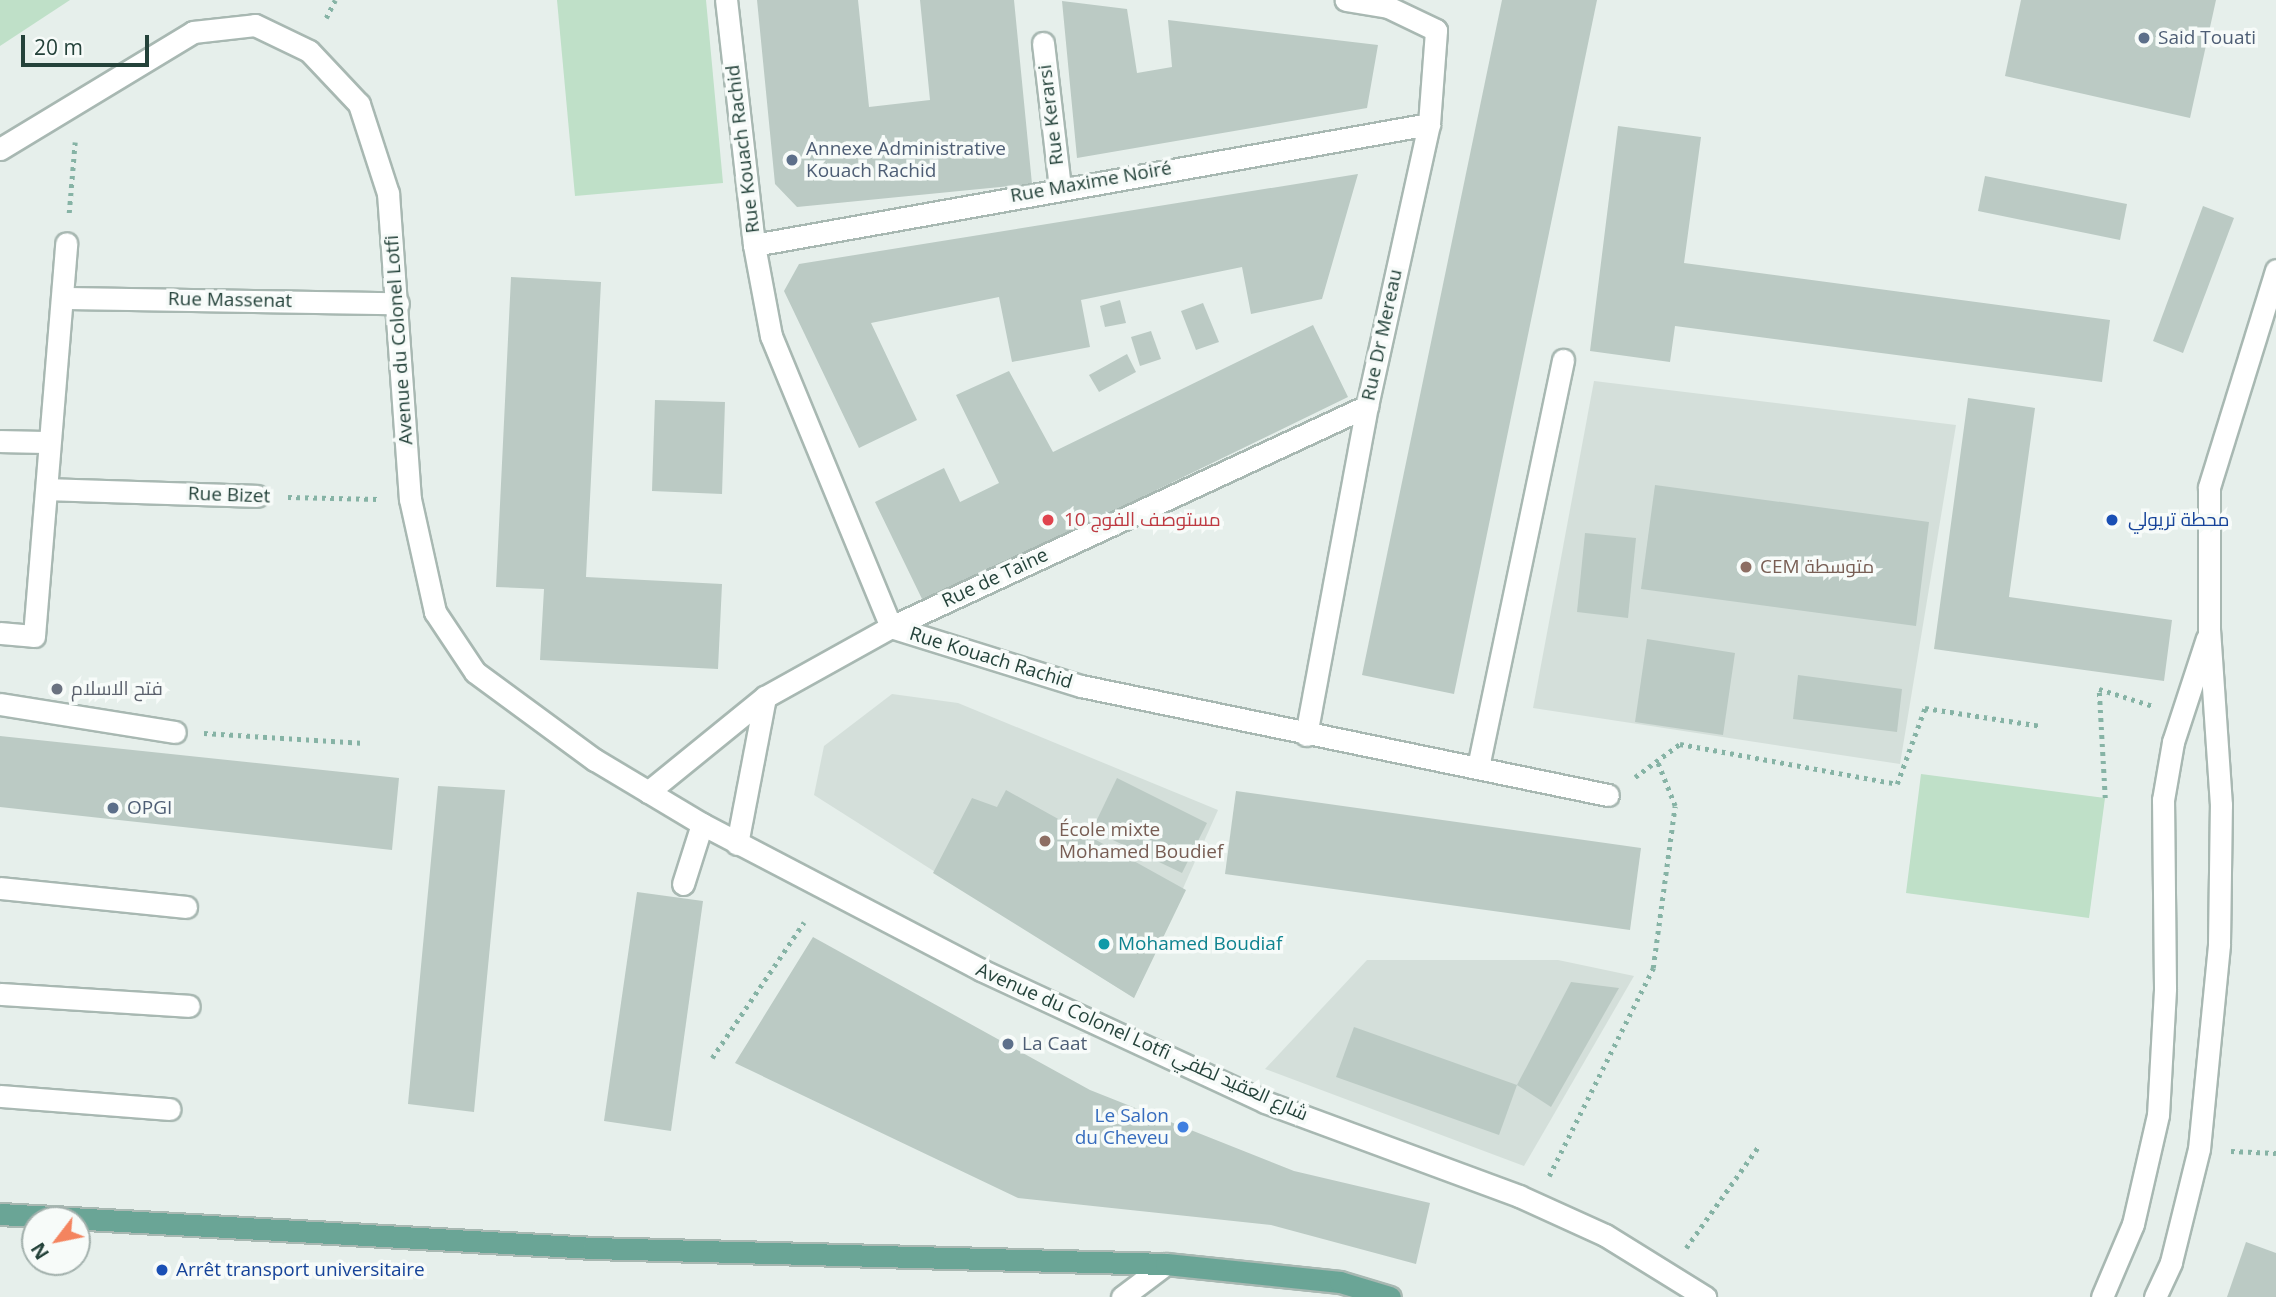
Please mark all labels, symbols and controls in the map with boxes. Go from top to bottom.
scale bar [24,21,152,65]
place label: Said Touati [2158,27,2256,49]
marker: Said Touati [2136,30,2152,46]
text: 20 m [34,33,83,61]
street label: Rue Kerarsi [1034,63,1068,167]
street label: Rue Kouach Rachid [721,64,765,234]
place label: Annexe Administrative Kouach Rachid [806,138,1006,182]
marker: Annexe Administrative Kouach Rachid [784,152,800,168]
street label: Rue Maxime Noiré [1008,157,1174,207]
street label: Avenue du Colonel Lotfi [380,234,418,446]
street label: Rue Dr Mereau [1357,267,1407,403]
street label: Rue Massenat [168,288,292,312]
street label: Rue Bizet [187,482,271,508]
place label: مستوصف الفوج 10 [1064,509,1221,531]
place label: محطة تريولي [2128,509,2230,531]
marker: مستوصف الفوج 10 [1038,510,1058,530]
marker: محطة تريولي [2102,510,2122,530]
street label: Rue de Taine [938,544,1052,612]
place label: CEM متوسطة [1760,556,1874,578]
marker: CEM متوسطة [1738,559,1754,575]
street label: Rue Kouach Rachid [907,622,1075,694]
place label: فتح الاسلام [71,678,163,700]
marker: فتح الاسلام [49,681,65,697]
place label: OPGI [127,797,172,819]
marker: OPGI [105,800,121,816]
place label: École mixte Mohamed Boudief [1059,819,1223,863]
marker: École mixte Mohamed Boudief [1037,833,1053,849]
place label: Mohamed Boudiaf [1118,933,1282,955]
marker: Mohamed Boudiaf [1096,936,1112,952]
street label: Avenue du Colonel Lotfi شارع العقيد لطفي [973,958,1311,1126]
place label: La Caat [1022,1033,1087,1055]
marker: La Caat [1000,1036,1016,1052]
place label: Le Salon du Cheveu [1075,1105,1169,1149]
marker: Le Salon du Cheveu [1175,1119,1191,1135]
north arrow [21,1206,91,1276]
text: N [25,1238,55,1265]
place label: Arrêt transport universitaire [176,1259,425,1281]
marker: Arrêt transport universitaire [154,1262,170,1278]

